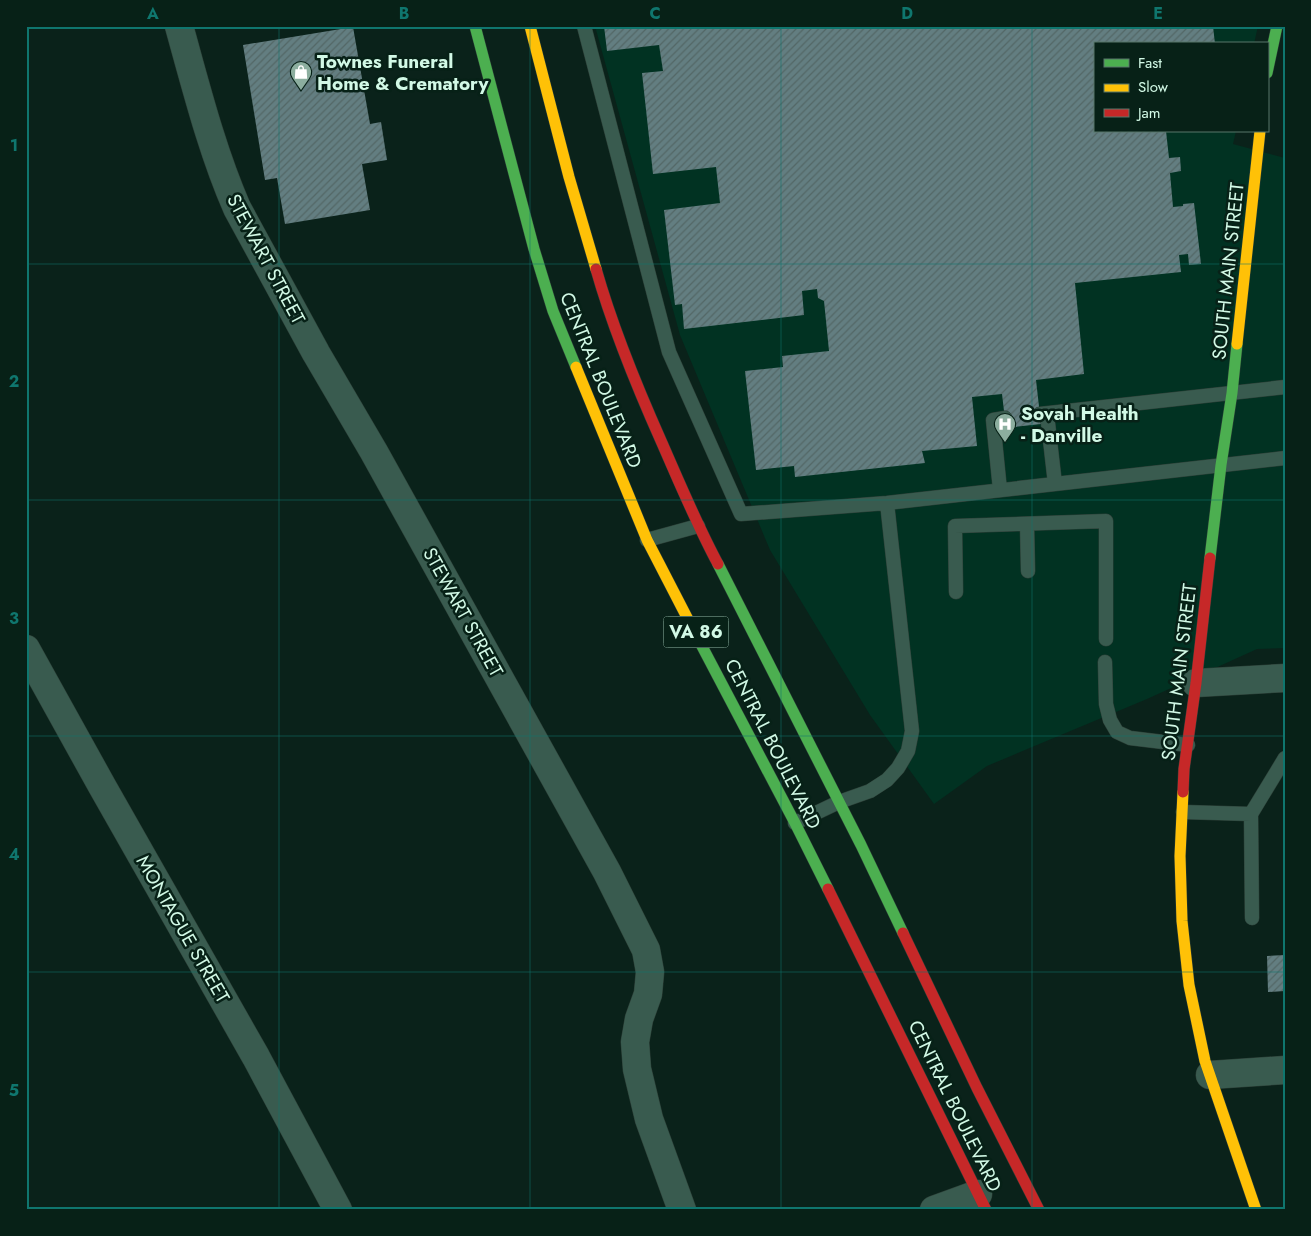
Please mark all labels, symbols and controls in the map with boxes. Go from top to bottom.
text: A [146,2,159,25]
text: B [399,2,409,25]
text: C [649,2,661,25]
text: D [901,2,913,25]
text: E [1153,2,1163,25]
legend [1094,42,1268,132]
place label: Townes Funeral Home & Crematory [317,48,489,97]
text: Fast [1138,52,1162,74]
shop icon: Townes Funeral Home & Crematory [289,60,313,91]
text: Slow [1138,76,1169,98]
text: Jam [1136,102,1161,124]
text: 1 [10,134,18,157]
street label: SOUTH MAIN STREET [1205,181,1251,361]
street label: STEWART STREET [220,189,312,329]
street label: CENTRAL BOULEVARD [553,288,649,472]
text: 2 [9,370,19,393]
place label: Sovah Health - Danville [1021,400,1139,449]
hospital icon: Sovah Health - Danville [993,412,1017,443]
street label: STEWART STREET [416,543,510,682]
street label: SOUTH MAIN STREET [1155,582,1203,762]
text: 3 [9,607,19,630]
road number: VA 86 [664,616,728,648]
street label: CENTRAL BOULEVARD [718,654,828,834]
text: 4 [8,843,20,866]
street label: MONTAGUE STREET [130,850,236,1008]
street label: CENTRAL BOULEVARD [902,1016,1008,1196]
text: 5 [9,1079,19,1102]

